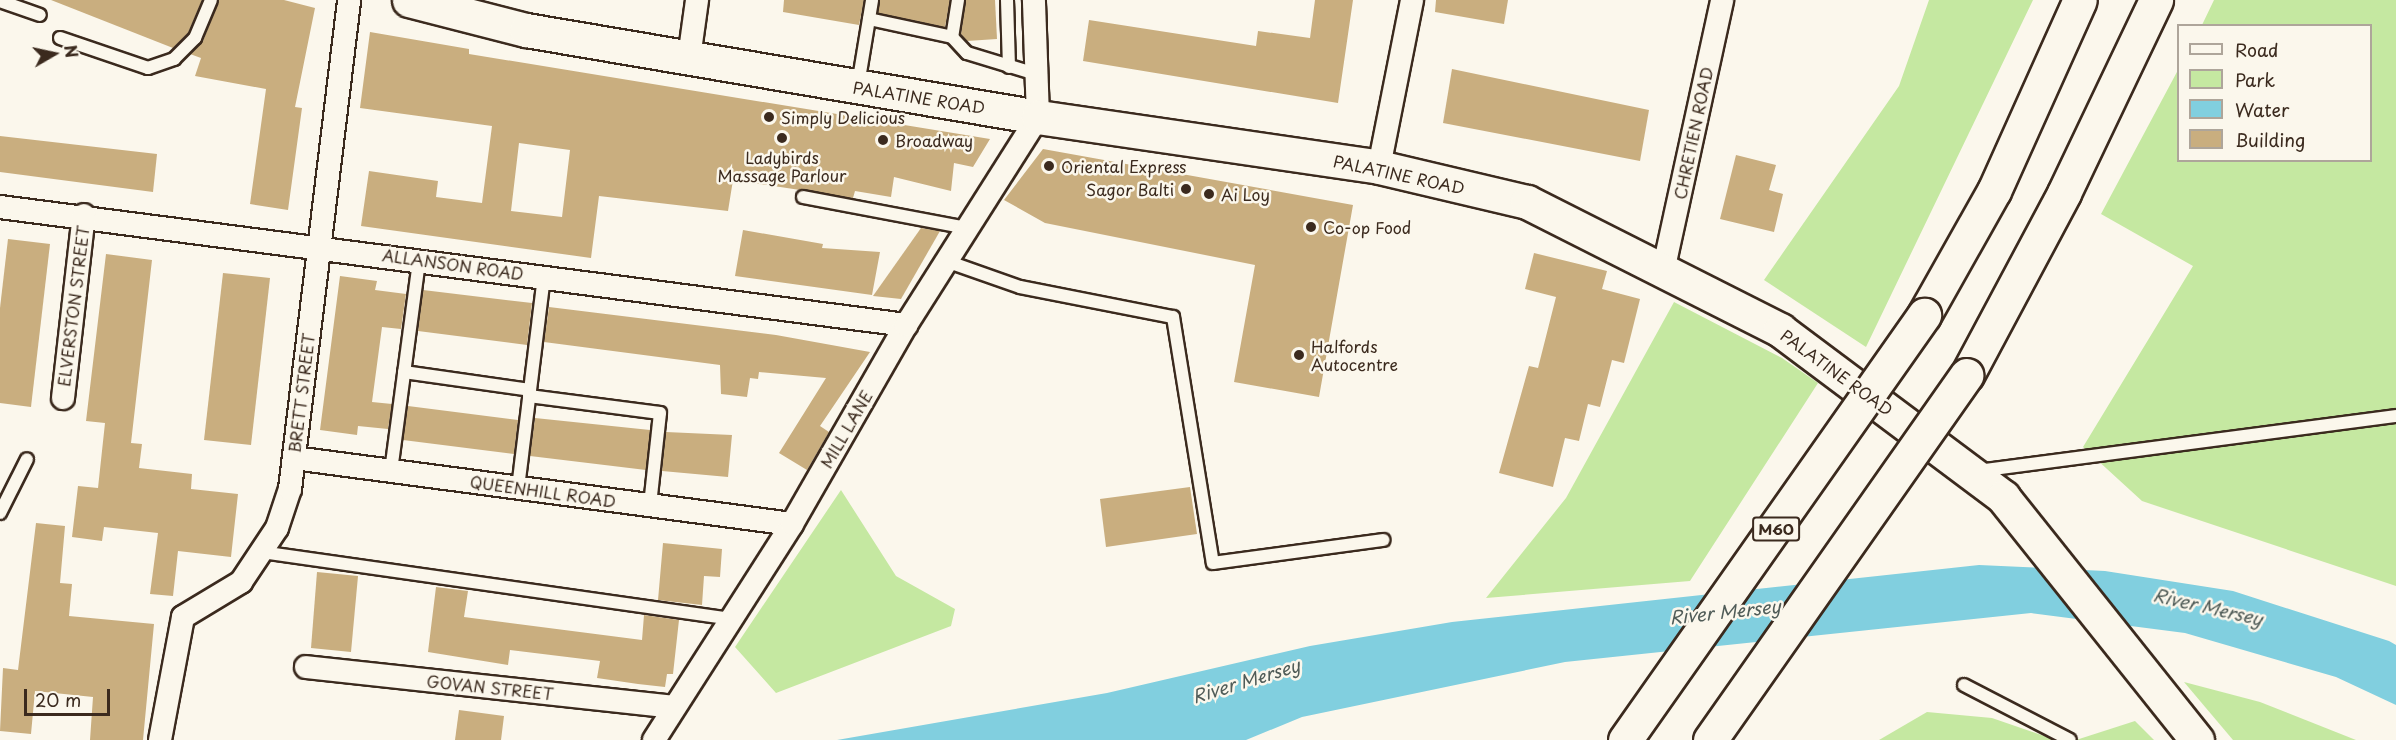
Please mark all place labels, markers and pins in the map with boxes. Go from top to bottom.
place label: Simply Delicious [781,107,905,127]
marker: Simply Delicious [762,110,776,124]
place label: Broadway [895,130,973,150]
marker: Ladybirds Massage Parlour [775,131,789,145]
marker: Broadway [876,133,890,147]
place label: Ladybirds Massage Parlour [718,147,846,185]
place label: Oriental Express [1061,156,1188,176]
marker: Oriental Express [1042,159,1056,173]
place label: Sagor Balti [1086,179,1174,199]
marker: Sagor Balti [1179,182,1193,196]
place label: Ai Loy [1221,184,1271,204]
marker: Ai Loy [1202,187,1216,201]
place label: Co-op Food [1323,217,1412,237]
marker: Co-op Food [1304,220,1318,234]
place label: Halfords Autocentre [1311,336,1398,374]
marker: Halfords Autocentre [1292,348,1306,362]

